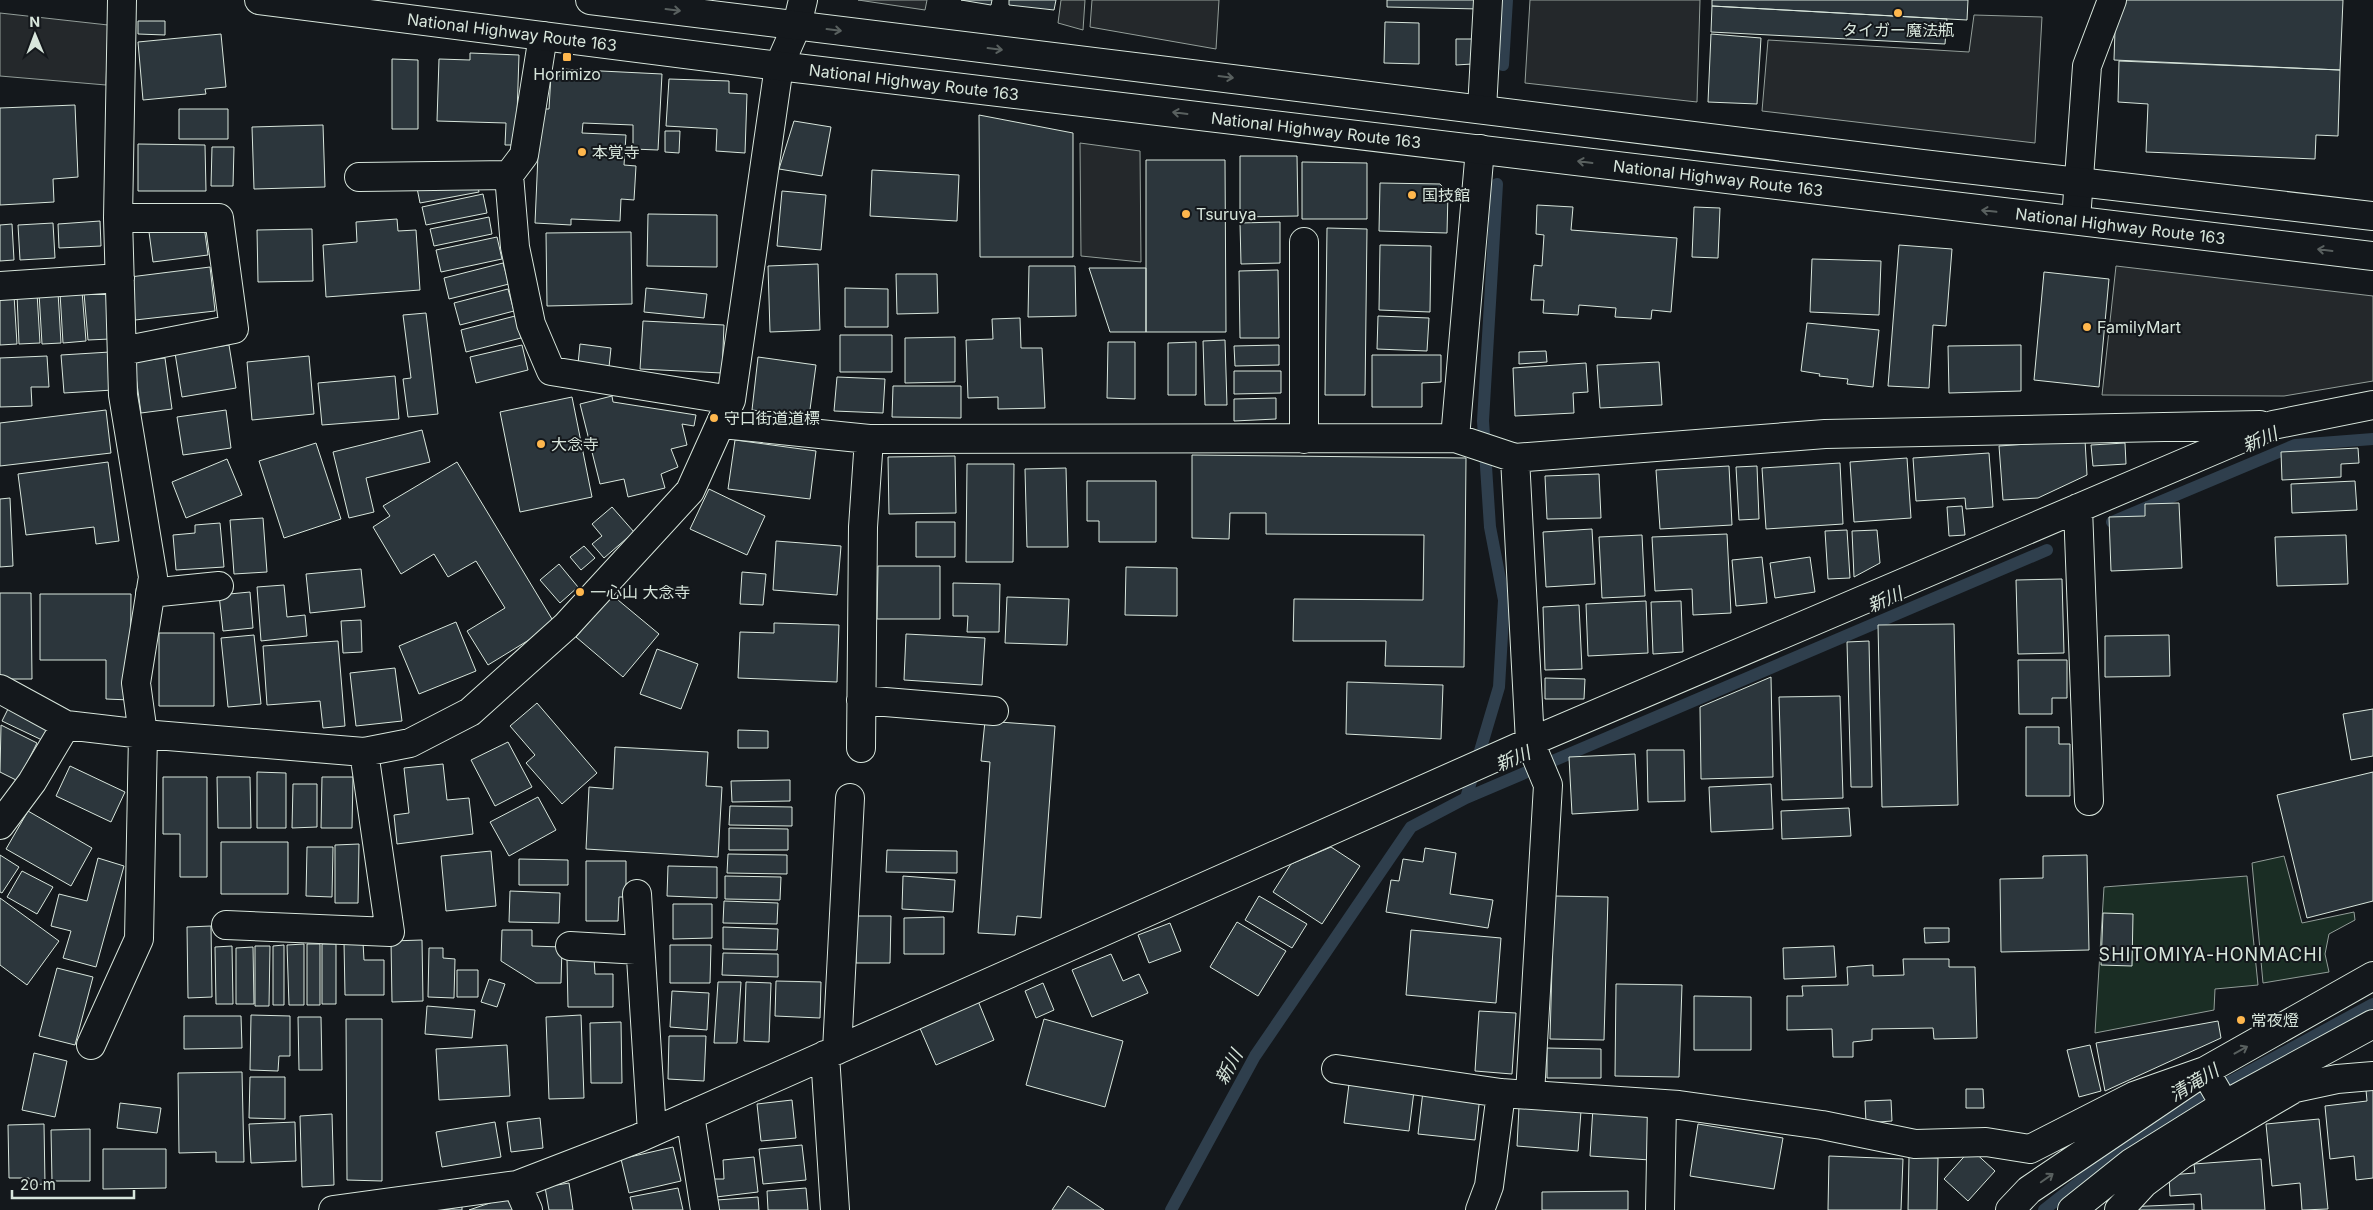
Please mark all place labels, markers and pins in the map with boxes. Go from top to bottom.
marker: タイガー魔法瓶 [1892,7,1904,19]
place label: タイガー魔法瓶 [1842,20,1954,40]
marker: Horimizo [561,51,573,63]
place label: Horimizo [533,64,601,84]
place label: 本覚寺 [592,142,640,162]
marker: 本覚寺 [576,146,588,158]
place label: 国技館 [1422,185,1470,205]
marker: 国技館 [1406,189,1418,201]
place label: Tsuruya [1196,204,1256,224]
marker: Tsuruya [1180,208,1192,220]
place label: FamilyMart [2097,317,2181,337]
marker: FamilyMart [2081,321,2093,333]
place label: 守口街道道標 [724,408,820,428]
marker: 守口街道道標 [708,412,720,424]
place label: 大念寺 [551,434,599,454]
marker: 大念寺 [535,438,547,450]
place label: 一心山 大念寺 [590,582,691,602]
marker: 一心山 大念寺 [574,586,586,598]
place label: 常夜燈 [2251,1010,2299,1030]
marker: 常夜燈 [2235,1014,2247,1026]

